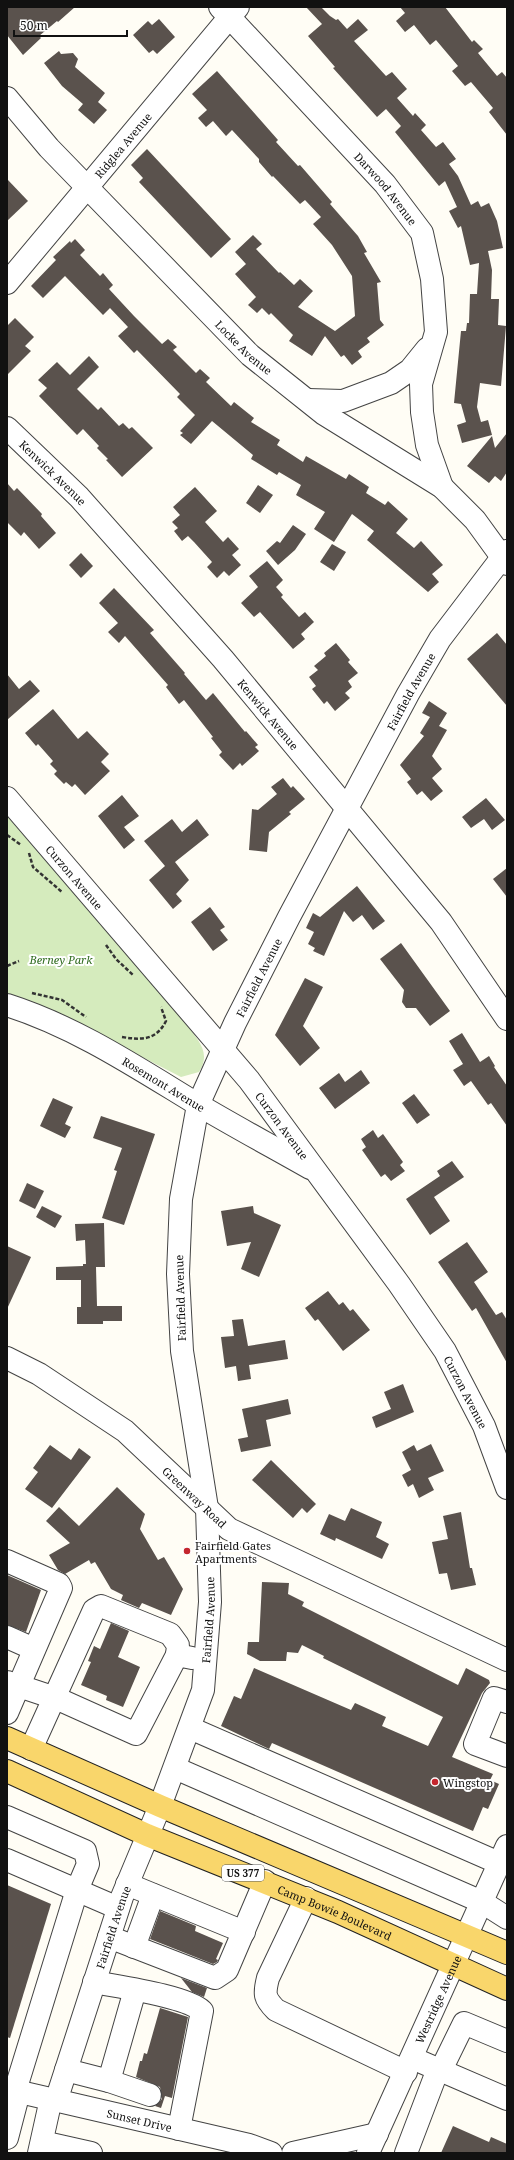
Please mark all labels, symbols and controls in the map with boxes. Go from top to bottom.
scale bar [14,12,127,38]
text: 50 m [20,17,48,34]
street label: Ridglea Avenue [91,109,154,181]
street label: Darwood Avenue [351,149,421,228]
street label: Locke Avenue [212,317,276,378]
street label: Kenwick Avenue [16,437,90,508]
street label: Fairfield Avenue [383,650,438,733]
street label: Kenwick Avenue [235,676,302,753]
street label: Curzon Avenue [43,842,107,912]
street label: Fairfield Avenue [232,935,285,1019]
park label: Berney Park [28,952,93,967]
street label: Rosemont Avenue [120,1053,208,1115]
street label: Curzon Avenue [253,1089,312,1162]
street label: Fairfield Avenue [171,1254,189,1341]
street label: Curzon Avenue [441,1353,491,1431]
street label: Greenway Road [160,1463,230,1531]
place label: Fairfield Gates Apartments [195,1538,271,1566]
marker: Fairfield Gates Apartments [182,1546,192,1556]
street label: Fairfield Avenue [198,1576,218,1664]
place label: Wingstop [443,1775,493,1790]
marker: Wingstop [430,1777,440,1787]
road number: US 377 [222,1865,264,1881]
street label: Camp Bowie Boulevard [276,1881,395,1943]
street label: Fairfield Avenue [92,1883,134,1970]
street label: Westridge Avenue [411,1953,464,2045]
street label: Sunset Drive [105,2105,174,2135]

